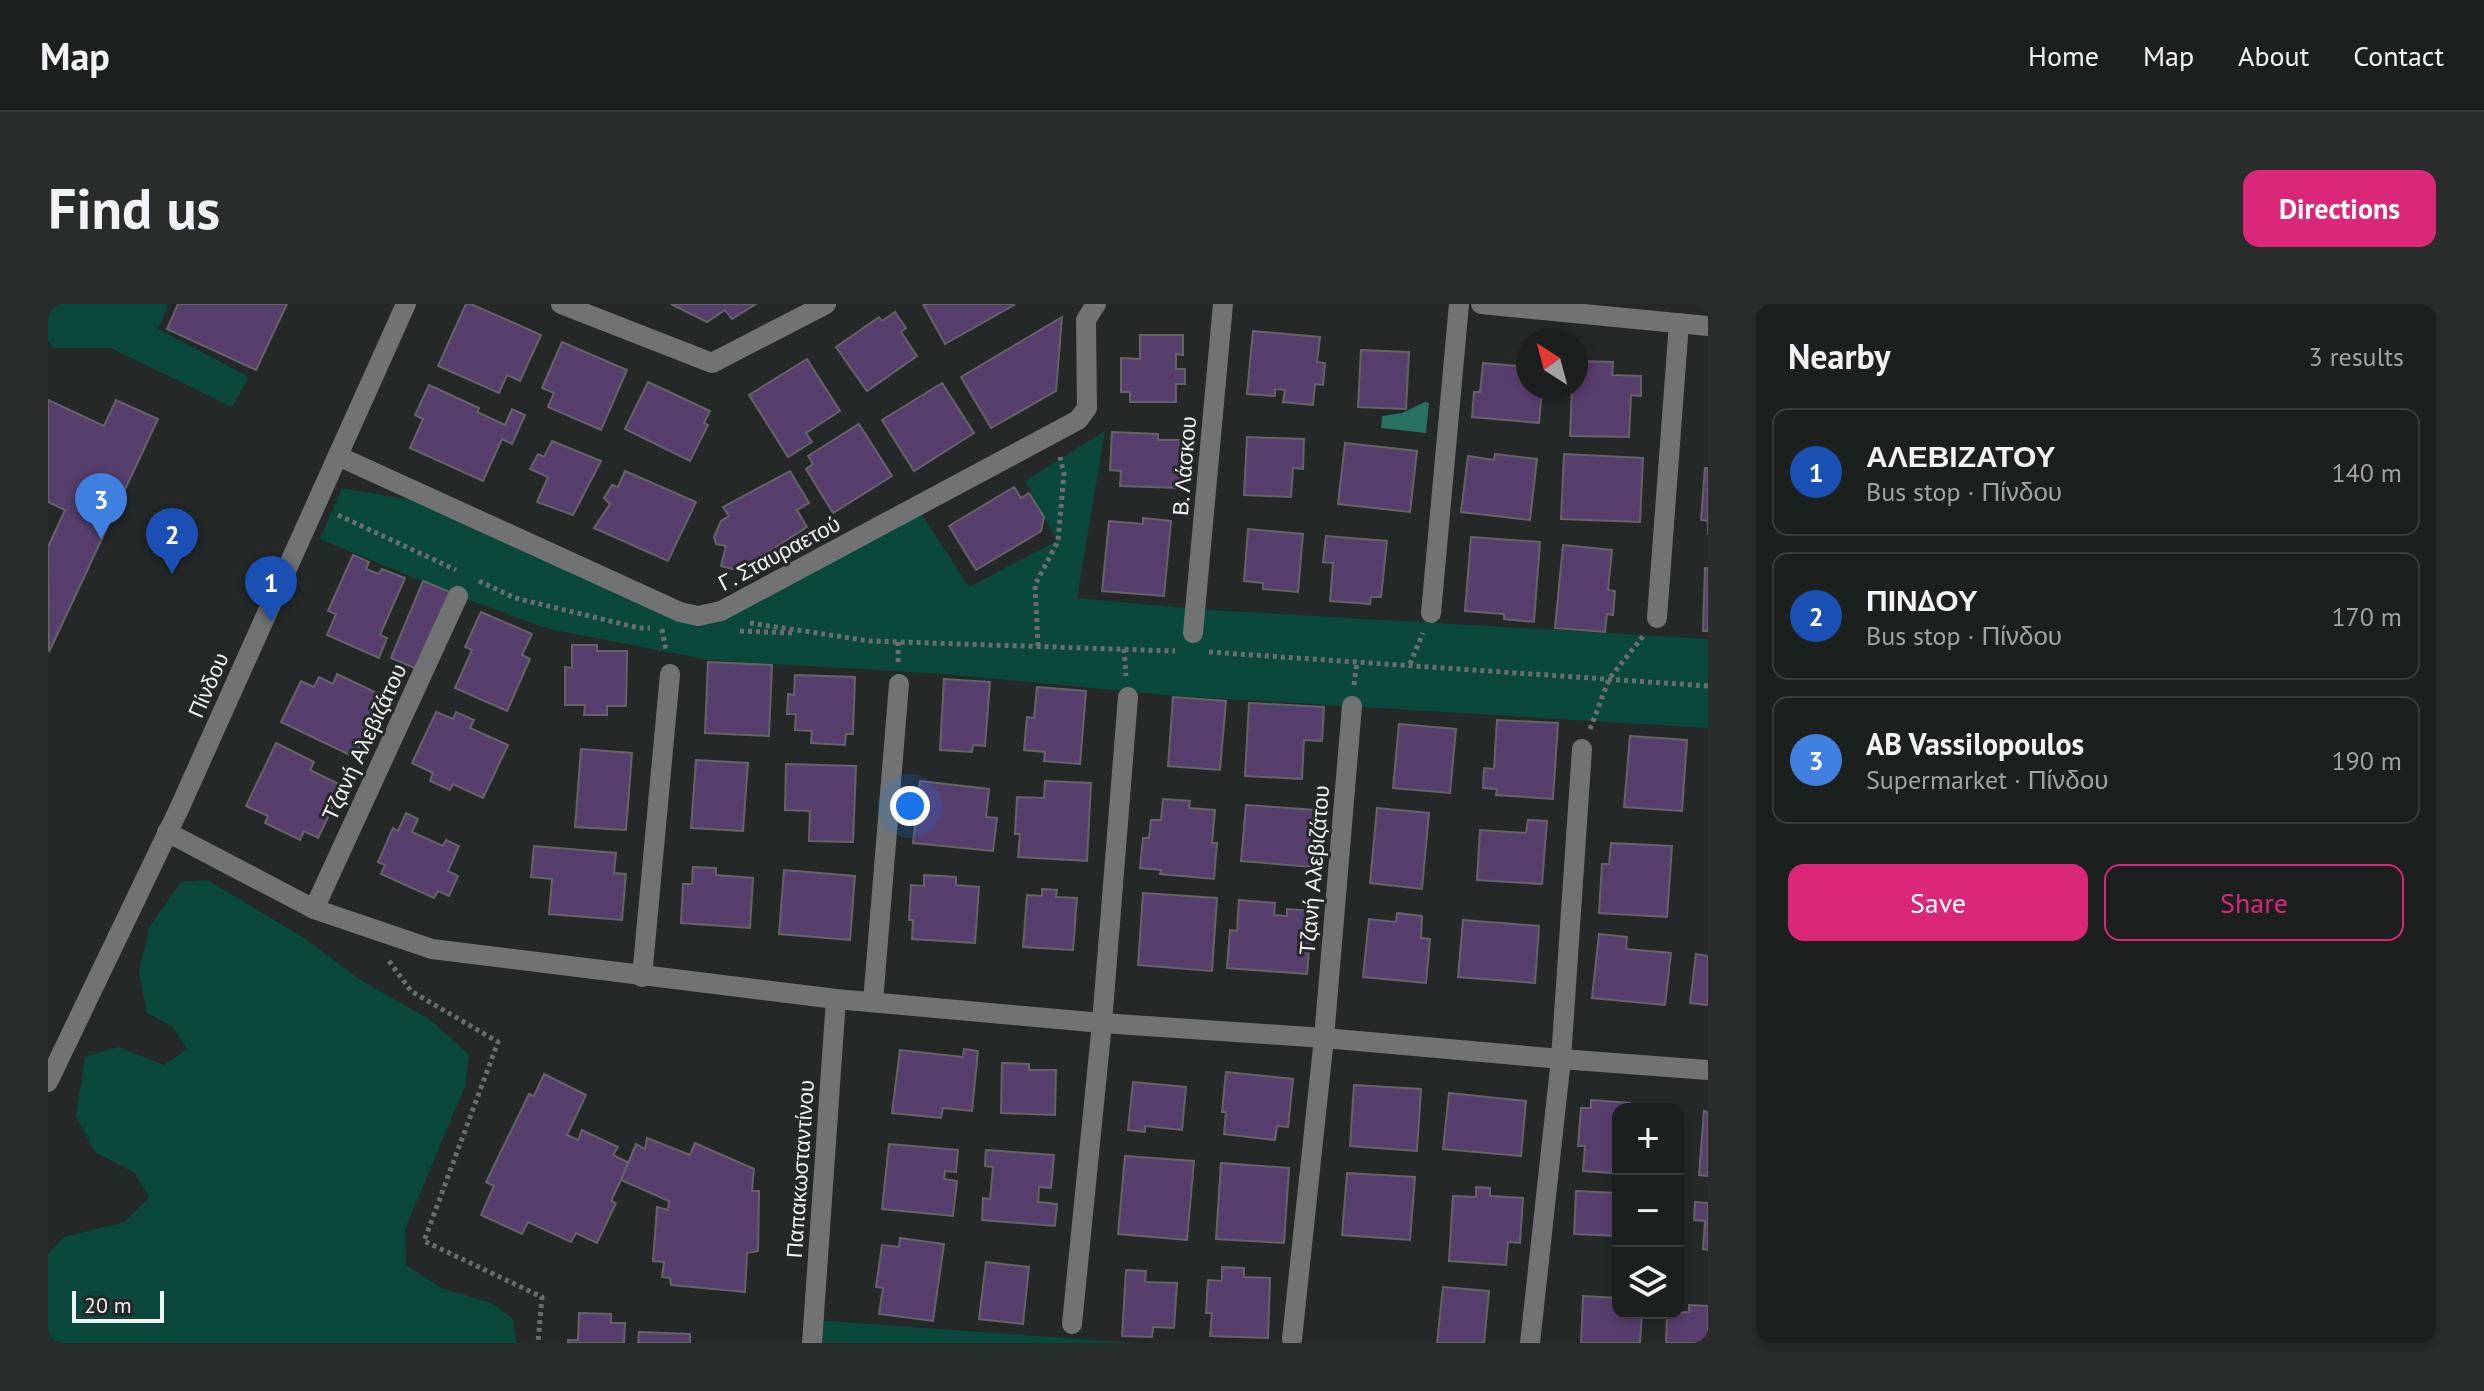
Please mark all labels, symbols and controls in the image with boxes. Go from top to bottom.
text: Map [40,31,110,80]
text: Home [2028,37,2099,74]
text: Map [2143,37,2194,74]
text: About [2238,37,2309,74]
text: Contact [2353,37,2444,74]
button: Directions [2243,170,2436,247]
text: Find us [48,172,220,244]
north arrow [1516,328,1588,400]
text: Nearby [1788,334,1890,378]
text: 3 results [2309,340,2404,373]
street label: Β. Λάσκου [1166,415,1202,517]
text: ΑΛΕΒΙΖΑΤΟΥ [1866,436,2055,475]
text: 1 [1809,456,1823,489]
text: 140 m [2331,456,2402,489]
pin: 3 [75,473,127,539]
text: Bus stop · Πίνδου [1866,475,2062,508]
pin: 2 [146,508,198,574]
street label: Γ. Σταυραετού [713,509,845,597]
pin: 1 [245,556,297,622]
text: ΠΙΝΔΟΥ [1866,580,1978,619]
text: 2 [1809,600,1823,633]
text: 170 m [2331,600,2402,633]
text: Bus stop · Πίνδου [1866,619,2062,652]
street label: Πίνδου [181,648,235,722]
street label: Τζανή Αλεβιζάτου [315,659,413,825]
text: AB Vassilopoulos [1866,724,2084,763]
text: 3 [1809,744,1823,777]
text: 190 m [2331,744,2402,777]
text: Supermarket · Πίνδου [1866,763,2108,796]
street label: Τζανή Αλεβιζάτου [1293,784,1335,956]
your location [890,786,930,826]
button: Save [1788,864,2088,941]
button: Share [2104,864,2404,941]
street label: Παπακωσταντίνου [780,1079,820,1259]
map controls [1612,1103,1684,1319]
button: + [1612,1103,1684,1175]
button: − [1612,1175,1684,1247]
button: layers [1612,1247,1684,1319]
scale bar [72,1287,164,1323]
text: 20 m [84,1291,132,1319]

